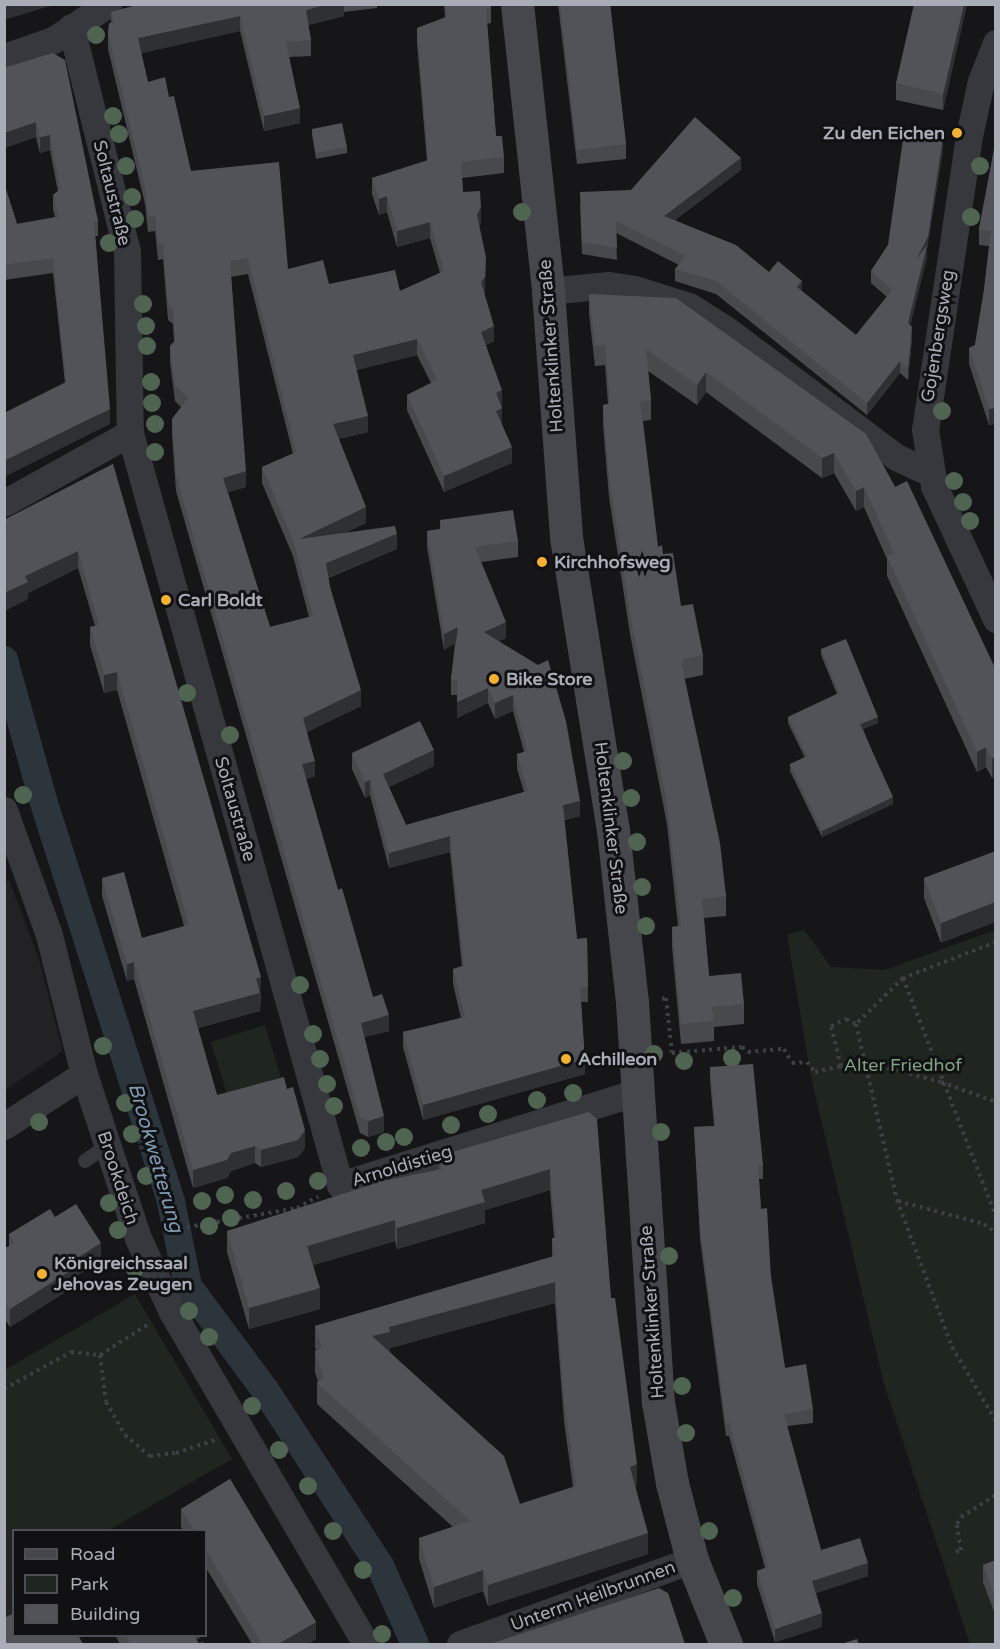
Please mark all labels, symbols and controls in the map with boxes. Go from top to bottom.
place label: Zu den Eichen [823,122,945,144]
marker: Zu den Eichen [950,126,964,140]
street label: Soltaustraße [88,138,136,248]
street label: Holtenklinker Straße [534,259,568,433]
street label: Gojenbergsweg [917,268,959,404]
place label: Kirchhofsweg [554,551,671,573]
marker: Kirchhofsweg [535,555,549,569]
place label: Carl Boldt [178,589,263,611]
marker: Carl Boldt [159,593,173,607]
place label: Bike Store [506,668,593,690]
marker: Bike Store [487,672,501,686]
street label: Holtenklinker Straße [590,741,632,915]
street label: Soltaustraße [210,754,260,864]
place label: Achilleon [578,1048,657,1070]
marker: Achilleon [559,1052,573,1066]
park label: Alter Friedhof [844,1054,962,1076]
water label: Brookwetterung [122,1080,188,1236]
street label: Brookdeich [93,1128,143,1228]
street label: Arnoldistieg [349,1140,455,1192]
street label: Holtenklinker Straße [635,1225,669,1399]
place label: Königreichssaal Jehovas Zeugen [54,1253,192,1296]
marker: Königreichssaal Jehovas Zeugen [35,1267,49,1281]
legend [12,1529,207,1637]
text: Road [70,1543,115,1565]
street label: Unterm Heilbrunnen [508,1556,678,1636]
text: Park [70,1573,108,1595]
text: Building [70,1603,140,1625]

